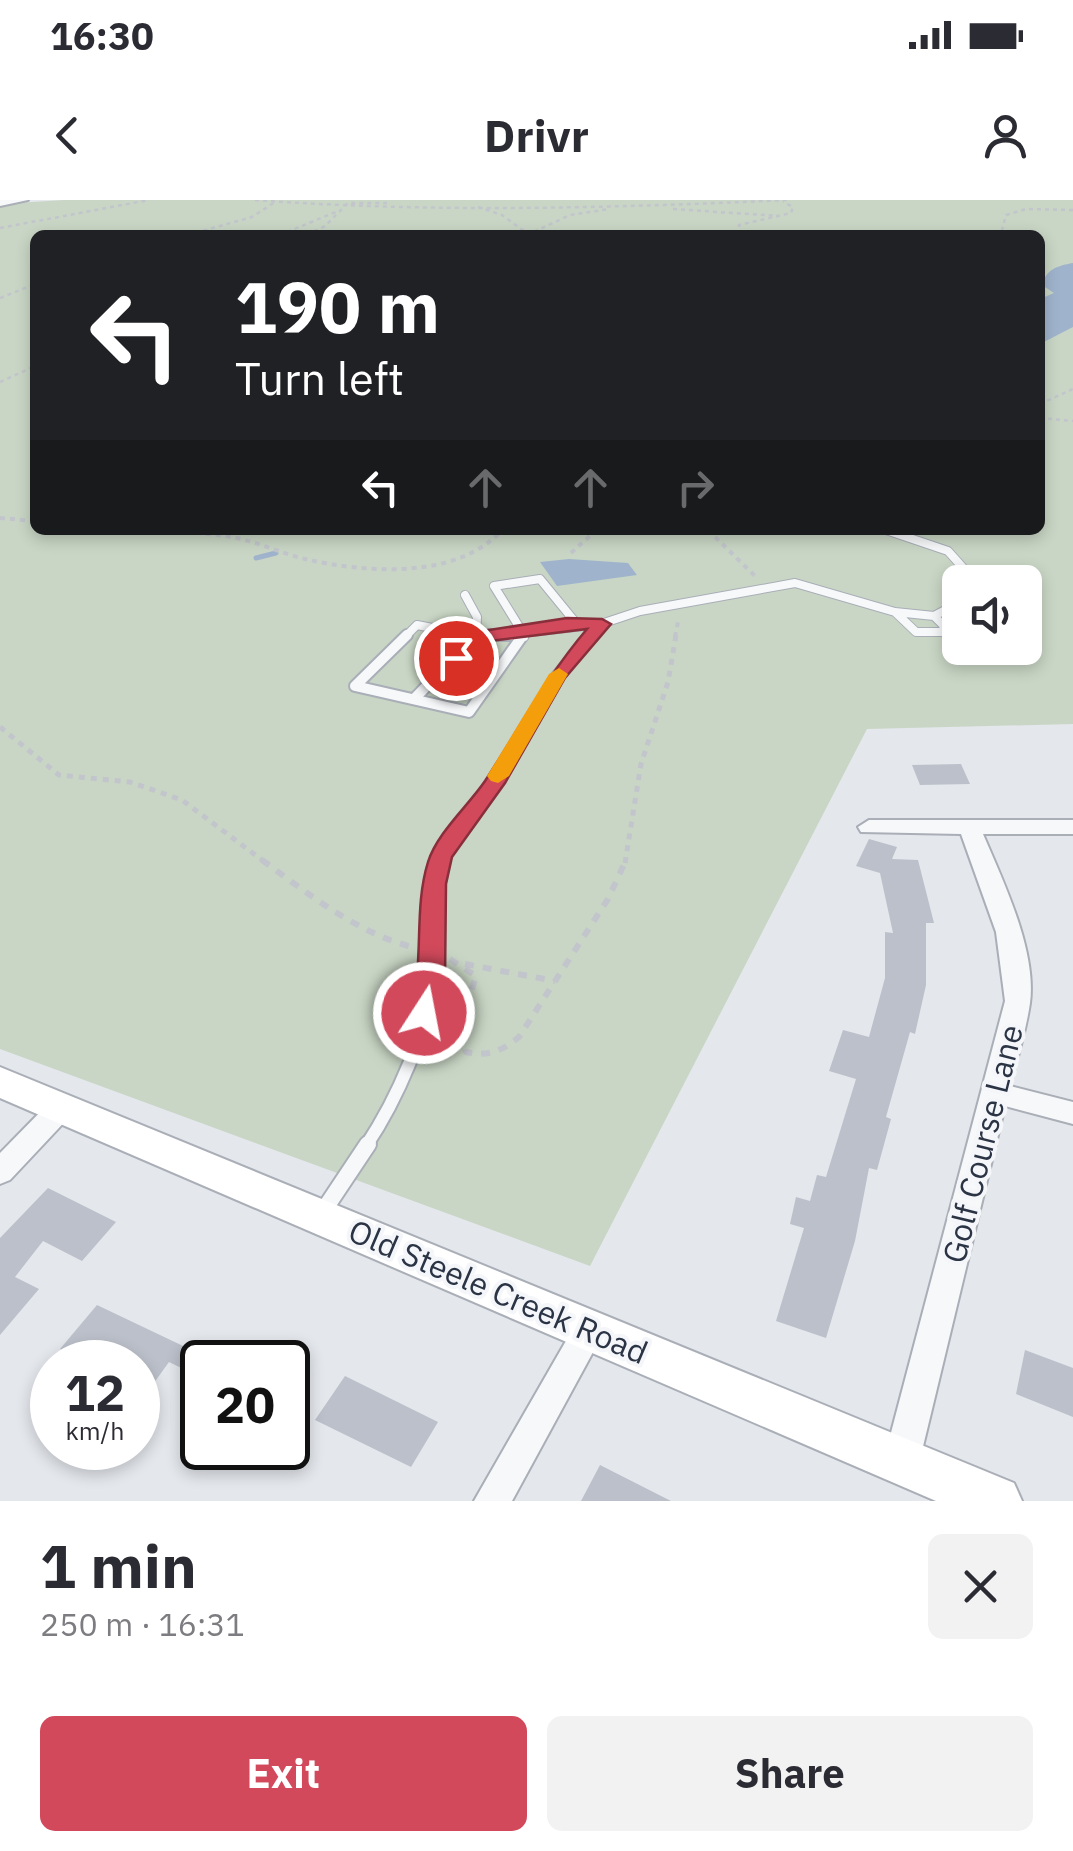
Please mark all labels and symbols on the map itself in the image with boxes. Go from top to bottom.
pin [414,616,499,701]
position arrow [372,961,476,1065]
street label: Golf Course Lane [932,1020,1032,1267]
street label: Old Steele Creek Road [343,1209,654,1373]
speed limit sign: 20 [180,1340,310,1470]

